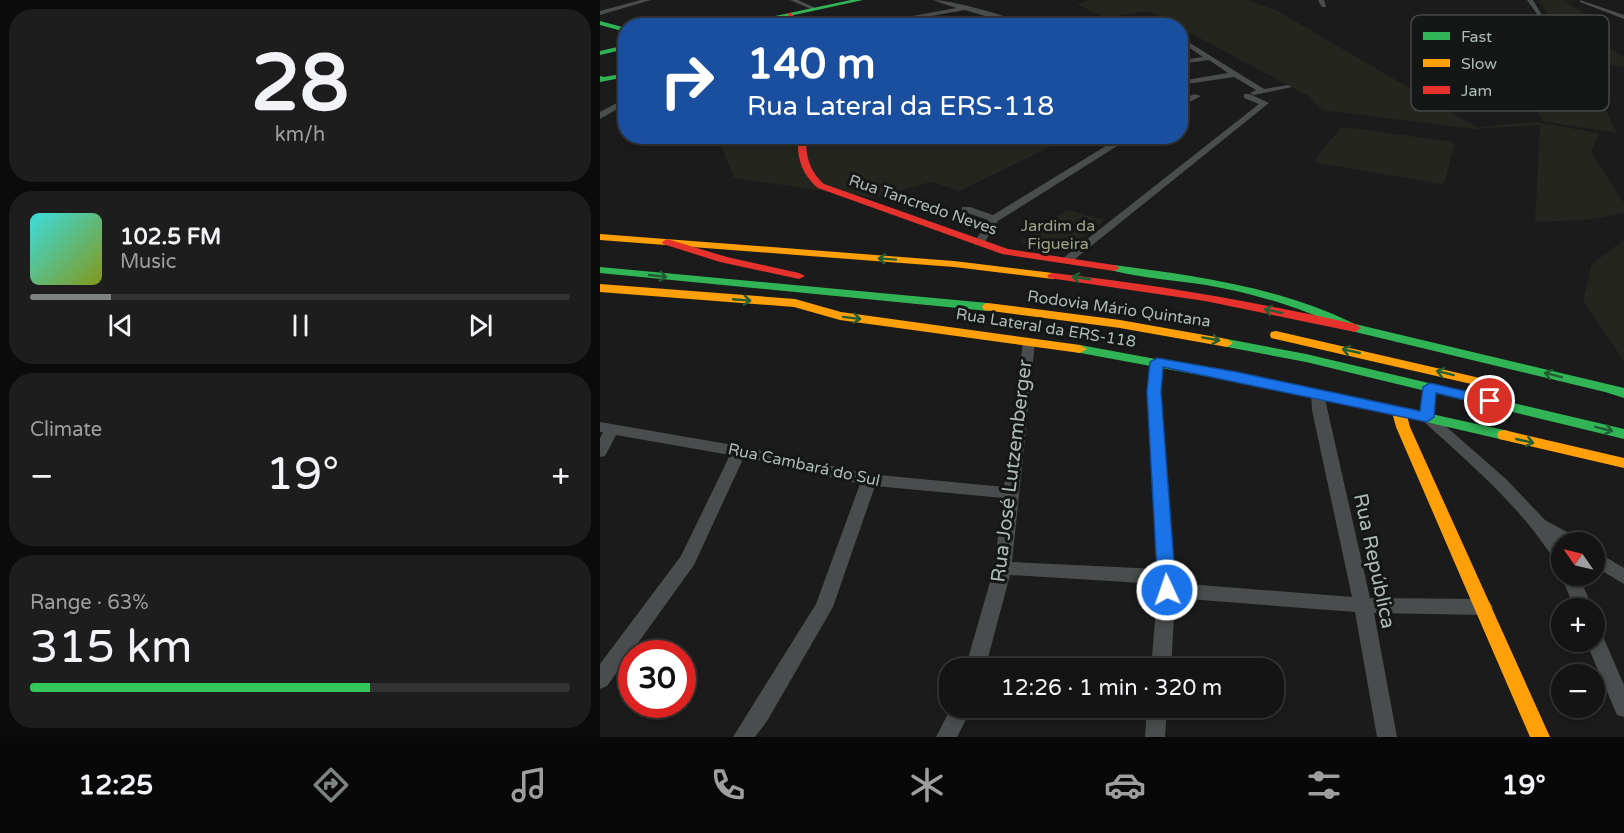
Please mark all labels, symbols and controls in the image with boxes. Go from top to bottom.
legend [1411,15,1609,111]
text: Fast [1461,27,1492,47]
text: 28 [251,37,349,131]
text: 140 m [747,39,876,90]
icon: right [648,42,726,120]
text: Slow [1461,54,1497,74]
text: Jam [1461,81,1492,101]
text: Rua Lateral da ERS-118 [747,90,1054,123]
text: km/h [275,123,325,147]
street label: Rua Tancredo Neves [846,170,1000,240]
park label: Jardim da Figueira [1021,216,1095,254]
text: 102.5 FM [120,224,221,250]
text: Music [120,250,176,274]
one-way arrow [877,253,897,264]
one-way arrow [648,271,668,282]
one-way arrow [1071,272,1091,283]
street label: Rodovia Mário Quintana [1026,286,1212,332]
one-way arrow [731,295,751,306]
street label: Rua Lateral da ERS-118 [955,304,1137,352]
one-way arrow [1263,304,1282,316]
icon: previous [104,309,137,342]
icon: pause [284,309,317,342]
icon: next [464,309,497,342]
one-way arrow [842,312,861,323]
one-way arrow [1201,334,1221,345]
one-way arrow [1342,345,1361,356]
street label: Rua José Lutzemberger [986,358,1038,584]
one-way arrow [1436,367,1455,379]
one-way arrow [1544,368,1563,380]
pin [1464,375,1515,426]
icon: arrive [1473,384,1506,417]
text: Climate [30,418,102,442]
one-way arrow [1594,424,1613,436]
one-way arrow [1515,436,1534,448]
street label: Rua Cambará do Sul [726,439,882,491]
text: 19° [266,448,339,502]
text: − [30,457,54,496]
text: + [551,457,570,496]
street label: Rua República [1348,491,1400,631]
north arrow [1551,532,1605,586]
map controls [1551,532,1605,718]
position arrow [1135,558,1199,622]
text: Range · 63% [30,591,149,615]
button: + [1551,598,1605,652]
text: 315 km [30,621,192,675]
speed limit sign: 30 [618,640,696,718]
button: − [1551,664,1605,718]
text: 12:26 · 1 min · 320 m [1001,675,1222,701]
icon: directions [310,764,352,806]
icon: music [508,764,550,806]
icon: phone [707,764,749,806]
icon: climate [906,764,948,806]
icon: car [1104,764,1146,806]
icon: filters [1303,764,1345,806]
text: 12:25 [78,769,153,802]
text: 19° [1502,769,1546,802]

